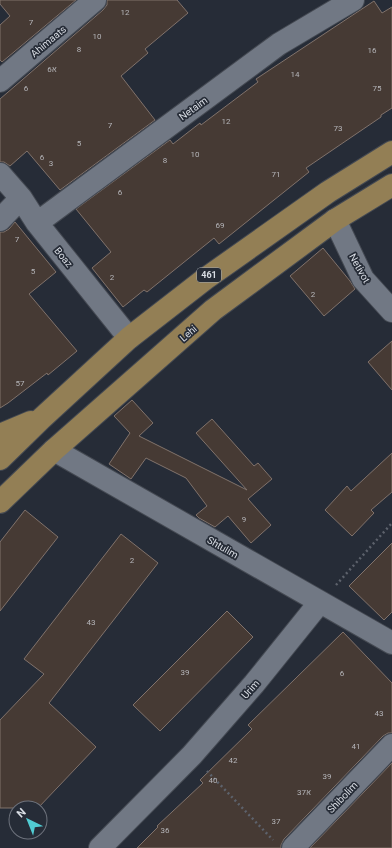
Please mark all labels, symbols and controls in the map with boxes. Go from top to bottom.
house number: 12 [121,8,130,17]
house number: 7 [29,18,34,27]
street label: Ahimaats [28,23,68,59]
house number: 10 [93,32,102,41]
house number: 8 [77,45,82,54]
house number: 16 [368,46,377,55]
house number: 6א [47,65,57,74]
house number: 14 [291,70,300,79]
house number: 6 [24,84,29,93]
house number: 75 [373,84,382,93]
street label: Netaim [177,94,210,122]
house number: 12 [222,117,231,126]
house number: 7 [108,121,113,130]
house number: 73 [334,124,343,133]
house number: 5 [77,139,82,148]
house number: 10 [191,150,200,159]
house number: 6 [40,153,45,162]
house number: 8 [163,156,168,165]
house number: 3 [49,159,53,168]
house number: 71 [272,170,281,179]
house number: 6 [118,188,123,197]
house number: 69 [216,221,225,230]
house number: 7 [15,235,20,244]
street label: Boaz [52,245,75,269]
street label: Netivot [347,252,372,285]
house number: 5 [31,267,36,276]
road number: 461 [197,268,221,282]
house number: 2 [110,273,115,282]
house number: 2 [311,290,316,299]
street label: Lehi [178,323,199,344]
house number: 57 [16,379,25,388]
house number: 9 [242,515,246,524]
street label: Shtulim [205,534,240,561]
house number: 2 [130,556,135,565]
house number: 43 [87,618,96,627]
house number: 39 [181,668,190,677]
house number: 6 [340,669,345,678]
street label: Urim [239,678,262,701]
house number: 43 [375,709,384,718]
house number: 41 [352,742,361,751]
house number: 42 [229,756,238,765]
house number: 39 [323,772,332,781]
house number: 40 [209,776,218,785]
street label: Shibolim [325,779,360,815]
house number: 37א [297,788,311,797]
north arrow [8,800,48,840]
text: N [14,805,29,820]
house number: 37 [272,817,281,826]
house number: 36 [161,826,170,835]

